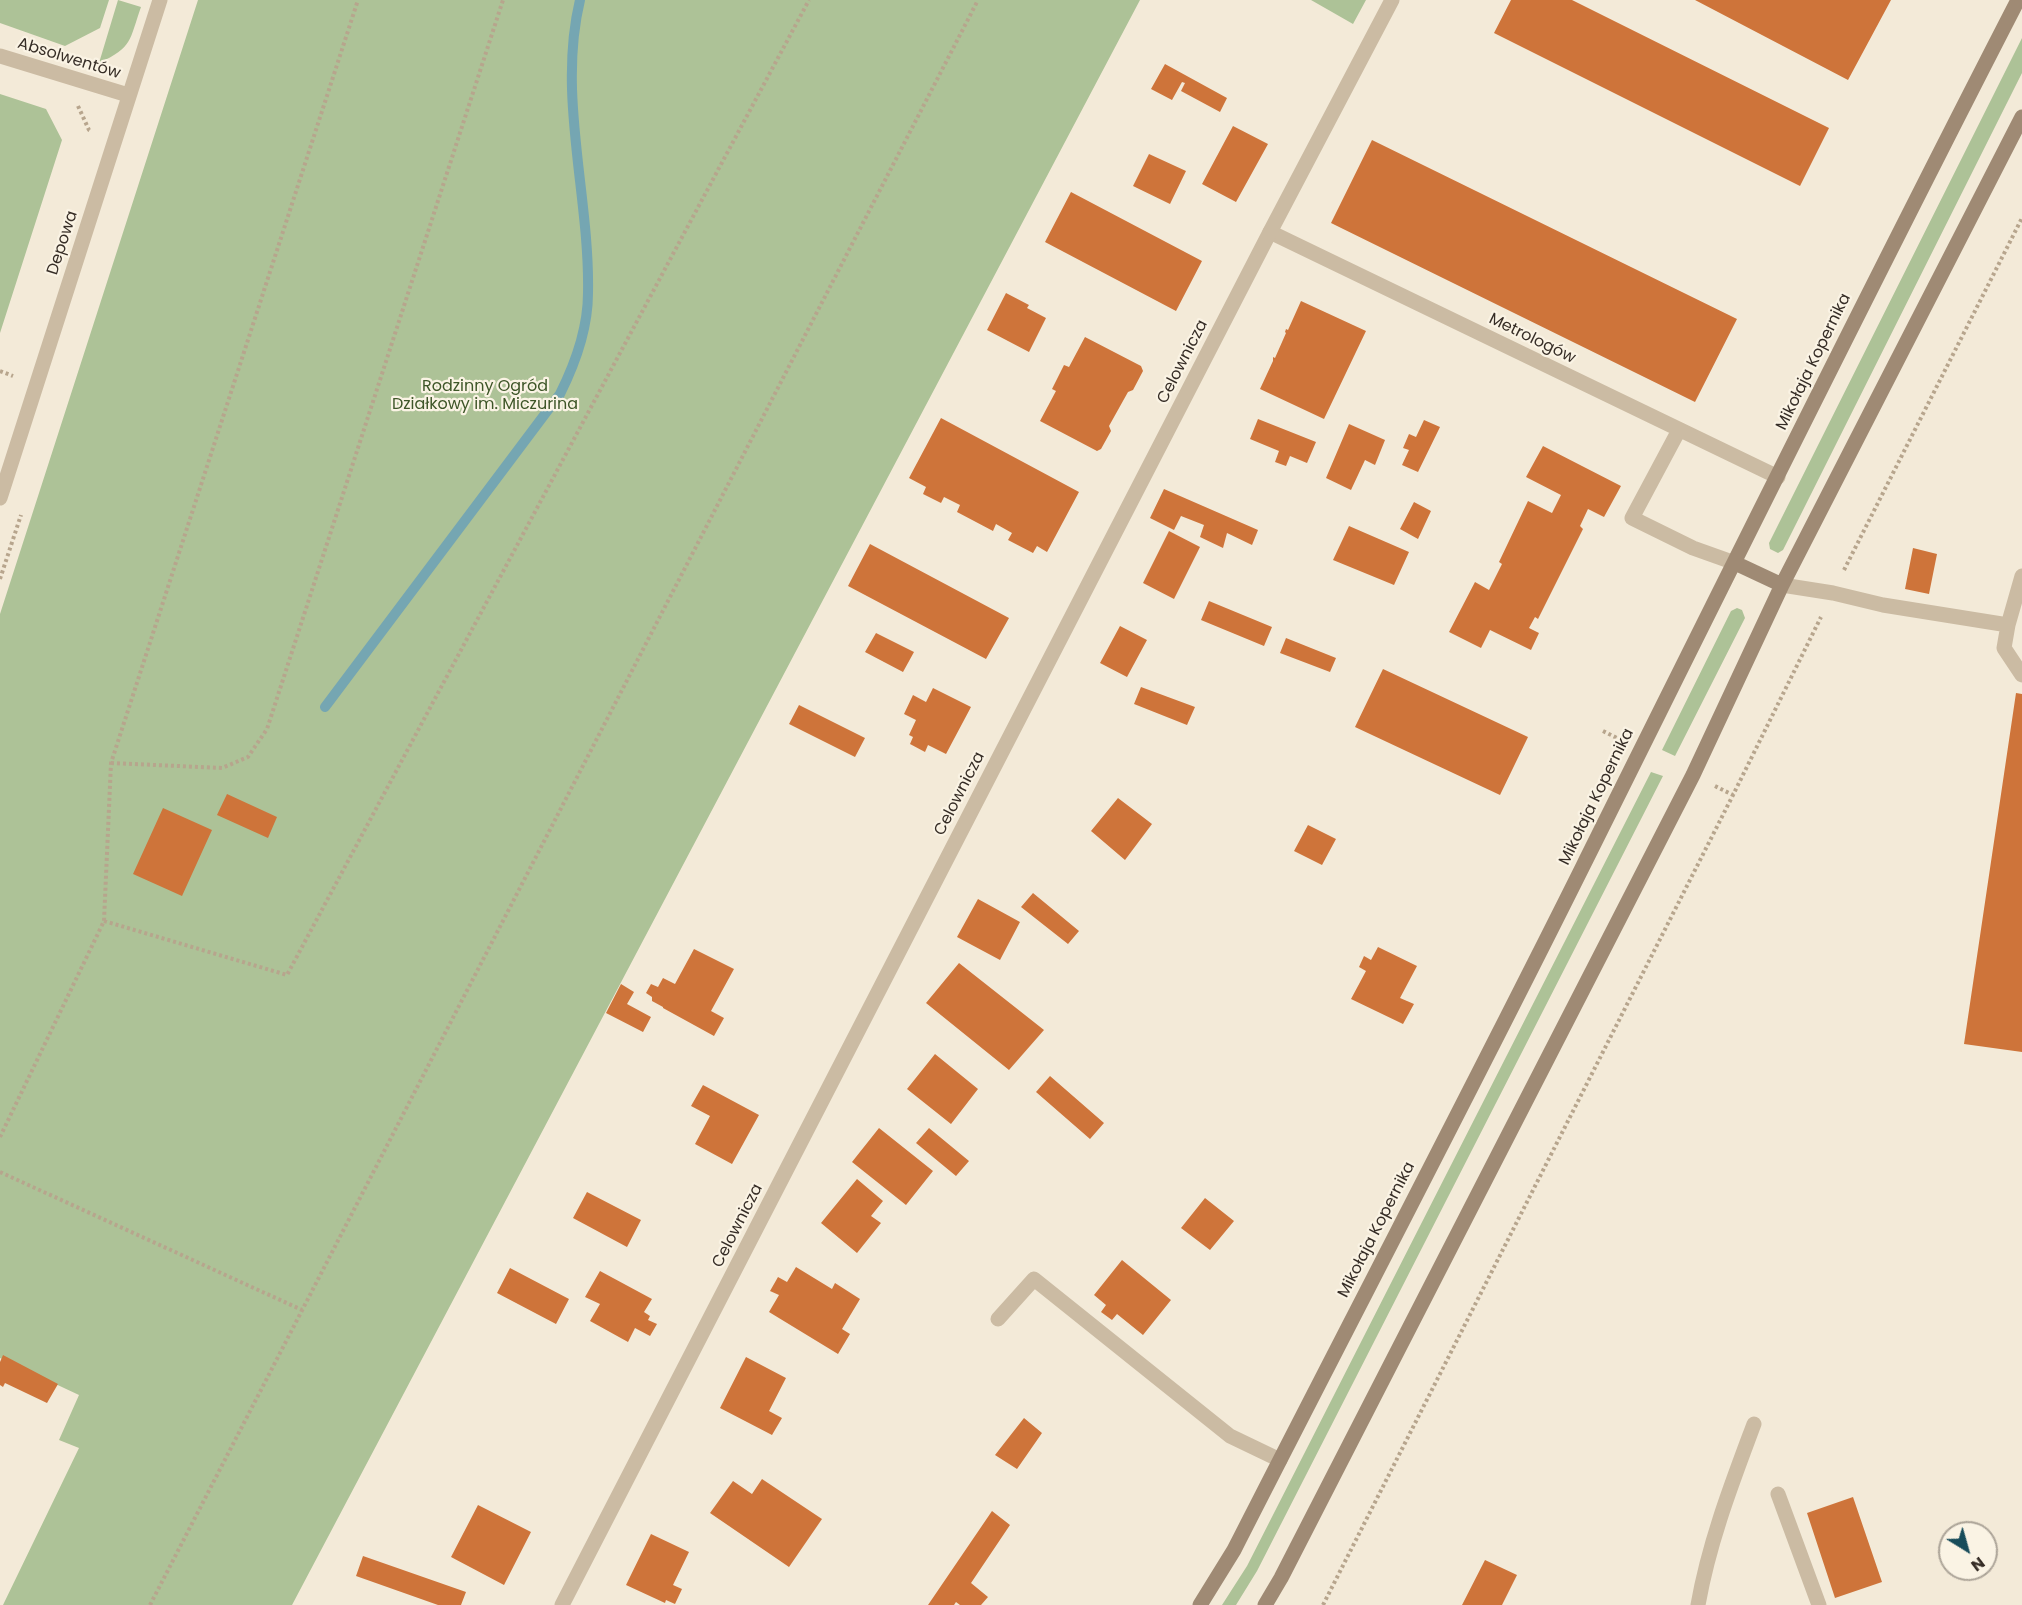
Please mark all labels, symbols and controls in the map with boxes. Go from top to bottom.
street label: Absolwentów [15,34,123,84]
street label: Depowa [44,209,82,277]
street label: Mikołaja Kopernika [1773,290,1855,434]
street label: Metrologów [1486,310,1578,368]
street label: Celownicza [1154,317,1212,407]
park label: Rodzinny Ogród Działkowy im. Miczurina [392,377,578,415]
street label: Mikołaja Kopernika [1556,725,1638,869]
street label: Celownicza [931,749,989,839]
street label: Mikołaja Kopernika [1334,1159,1420,1301]
street label: Celownicza [709,1181,767,1271]
north arrow [1938,1521,1998,1581]
text: N [1966,1551,1990,1577]

